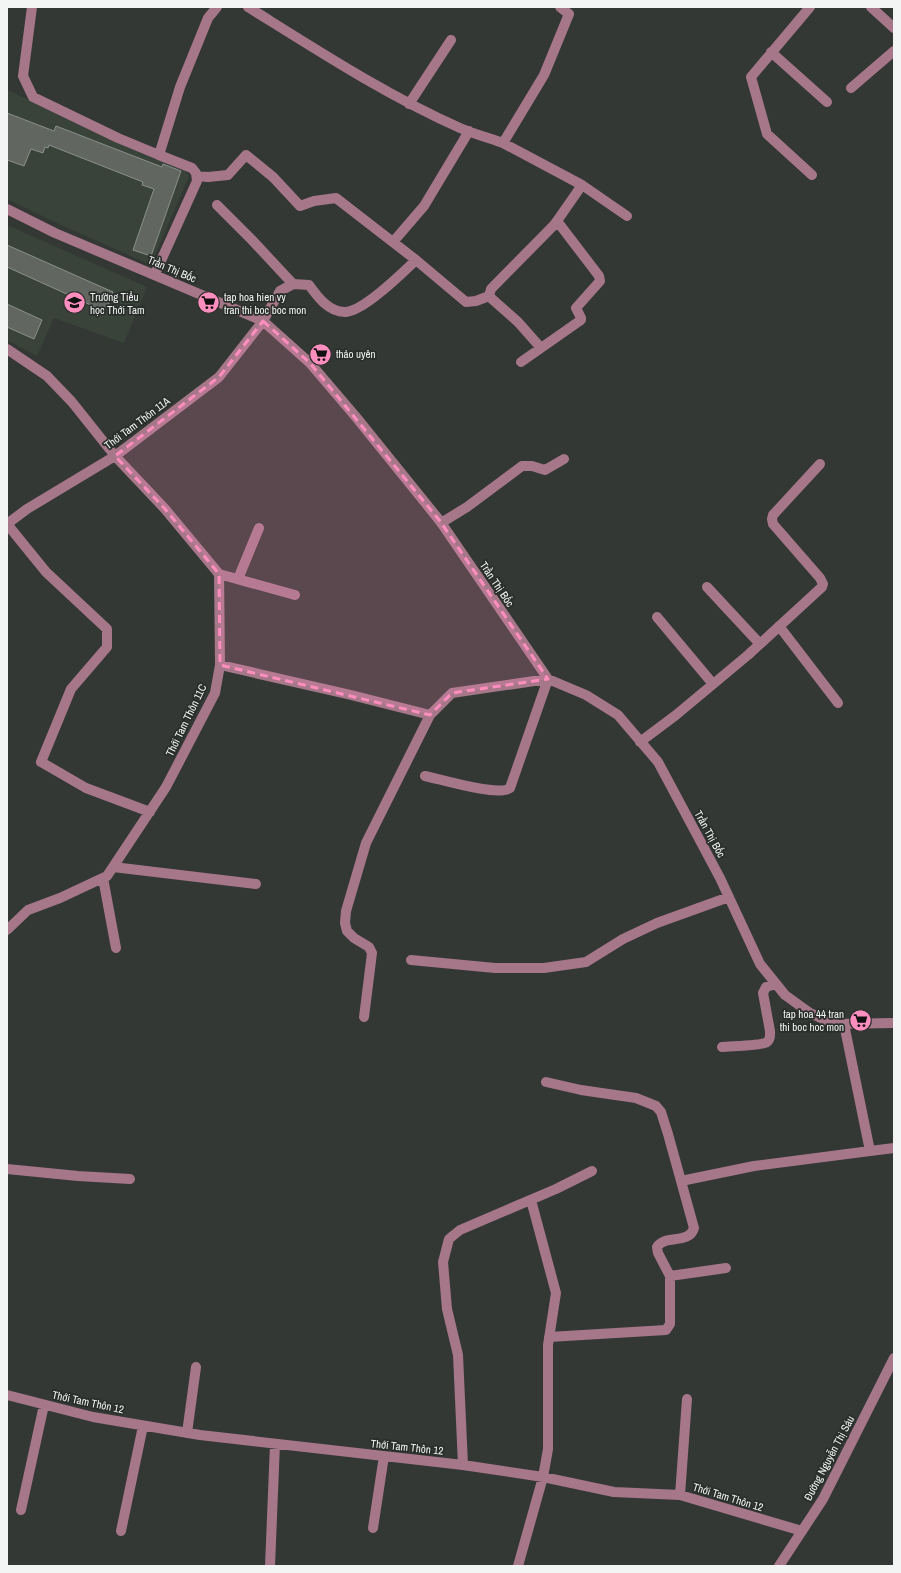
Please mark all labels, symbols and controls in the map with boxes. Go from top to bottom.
street label: Trần Thị Bốc [145,252,199,286]
school or university icon: Trường Tiểu học Thới Tam [61,290,87,316]
place label: Trường Tiểu học Thới Tam [90,290,145,317]
supermarket icon: tap hoa hien vy tran thi boc boc mon [195,290,221,316]
place label: tap hoa hien vy tran thi boc boc mon [224,290,306,317]
supermarket icon: thảo uyên [307,341,333,367]
place label: thảo uyên [336,347,376,361]
street label: Thới Tam Thôn 11A [101,393,173,452]
street label: Trần Thị Bốc [477,559,518,610]
street label: Thới Tam Thôn 11C [162,681,210,759]
street label: Trần Thị Bốc [691,808,729,860]
place label: tap hoa 44 tran thi boc hoc mon [780,1007,844,1034]
supermarket icon: tap hoa 44 tran thi boc hoc mon [847,1007,873,1033]
street label: Thới Tam Thôn 12 [51,1388,125,1416]
street label: Đường Nguyễn Thị Sáu [801,1413,857,1503]
street label: Thới Tam Thôn 12 [370,1436,444,1458]
street label: Thới Tam Thôn 12 [691,1480,765,1514]

